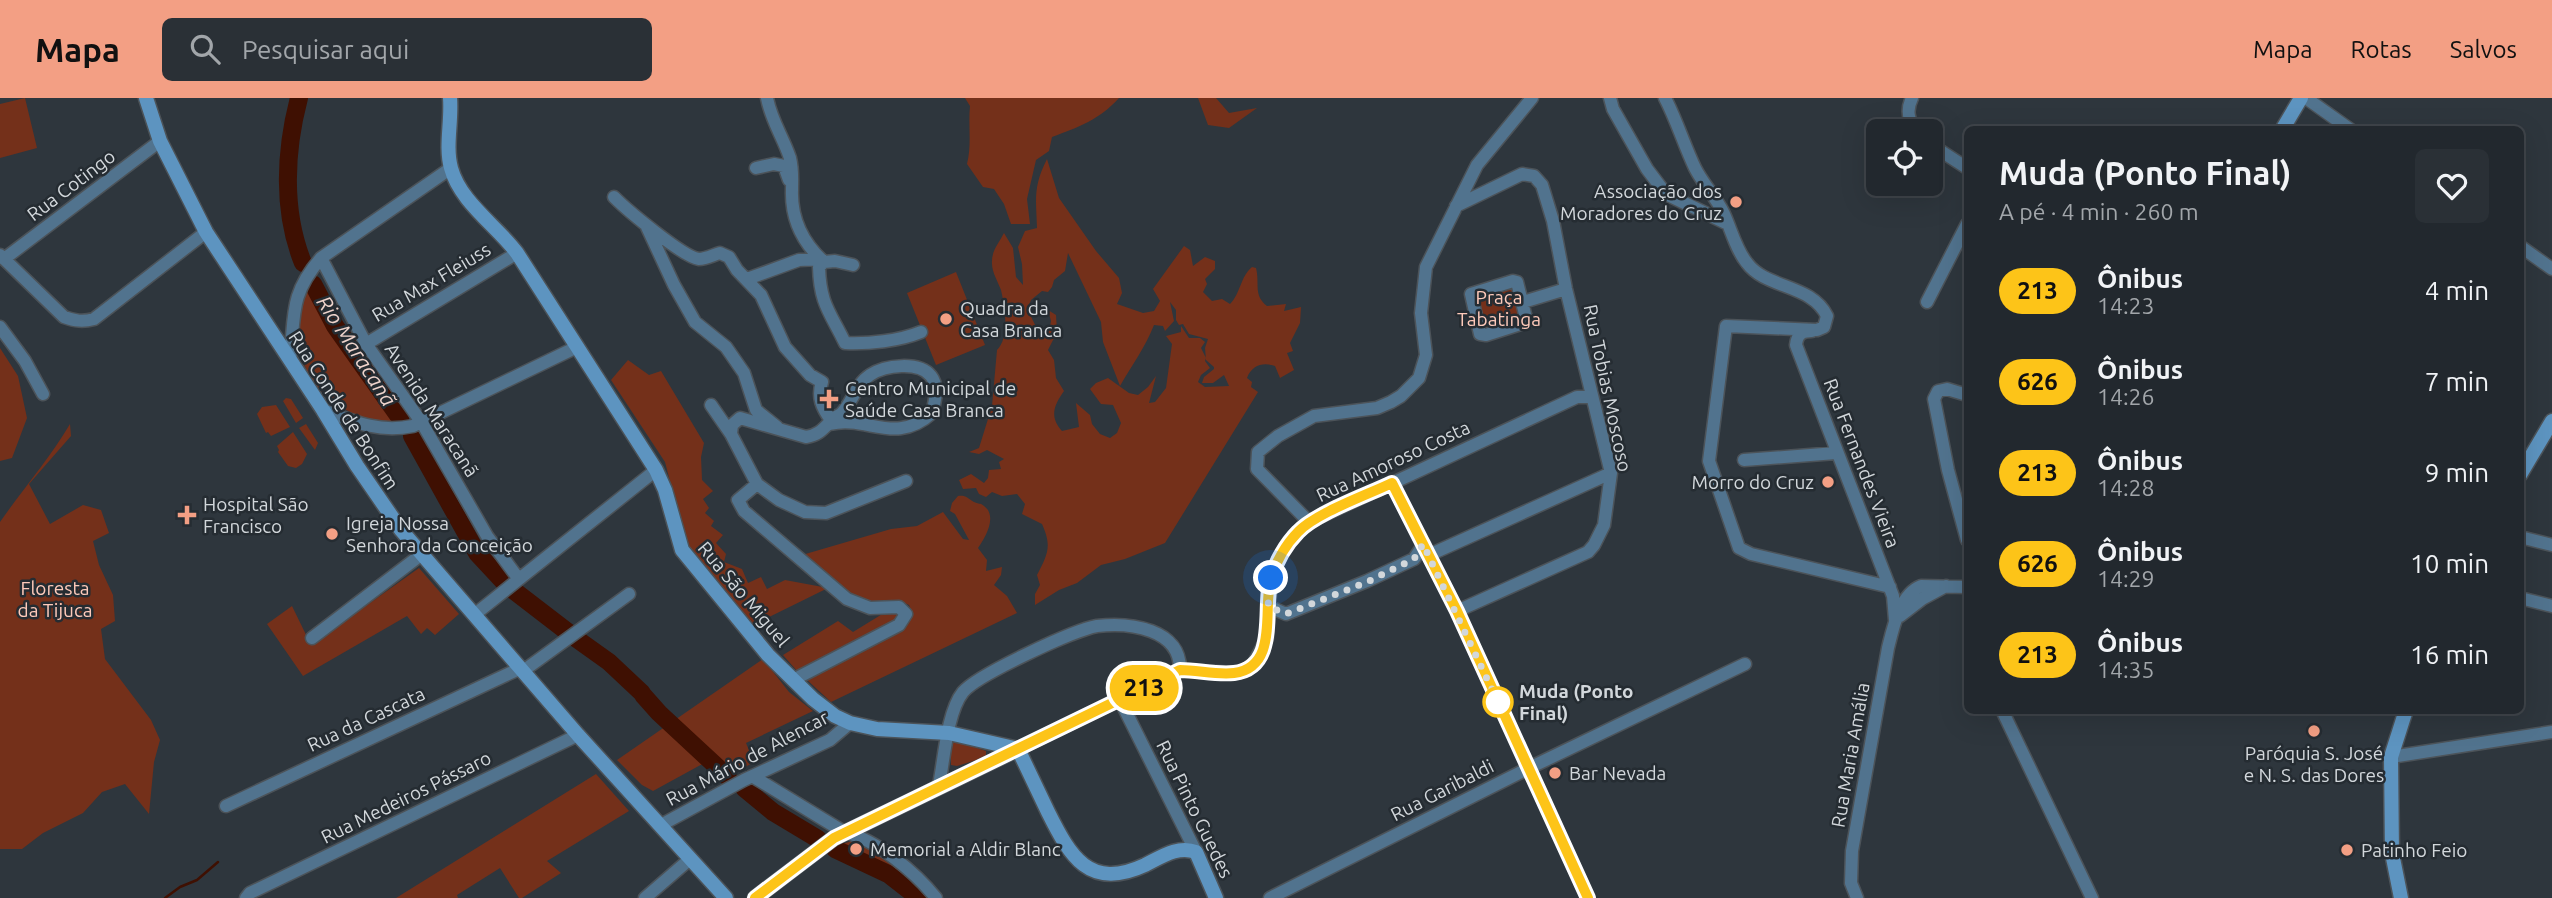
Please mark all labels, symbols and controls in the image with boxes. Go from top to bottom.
search box [162,18,652,81]
icon: search [186,30,224,68]
text: Mapa [35,31,120,68]
text: Pesquisar aqui [242,35,409,64]
text: Mapa [2253,36,2313,63]
text: Rotas [2351,36,2412,63]
text: Salvos [2450,36,2517,63]
map controls [1866,119,1943,196]
button: locate [1866,119,1943,196]
street label: Rua Cotingo [23,145,119,225]
button: heart [2415,149,2489,223]
text: Muda (Ponto Final) [1999,154,2291,191]
place label: Associação dos Moradores do Cruz [1560,180,1722,224]
marker: Associação dos Moradores do Cruz [1728,194,1744,210]
text: A pé · 4 min · 260 m [1999,199,2199,224]
street label: Rua Max Fleiuss [368,238,494,326]
text: Ônibus [2097,264,2183,293]
text: 4 min [2425,276,2489,305]
text: 213 [2017,277,2058,304]
park label: Praça Tabatinga [1457,286,1541,330]
water label: Rio Maracanã [312,291,402,411]
text: 14:23 [2097,293,2155,318]
place label: Quadra da Casa Branca [960,297,1062,341]
street label: Rua Tobias Moscoso [1579,302,1637,474]
marker: Quadra da Casa Branca [938,311,954,327]
street label: Rua Conde de Bonfim [285,327,403,493]
street label: Avenida Maracanã [381,339,483,481]
text: Ônibus [2097,355,2183,384]
text: 7 min [2425,367,2489,396]
text: 626 [2017,368,2058,395]
street label: Rua Fernandes Vieira [1820,375,1904,551]
place label: Centro Municipal de Saúde Casa Branca [845,377,1016,421]
text: 14:26 [2097,384,2155,409]
marker: Centro Municipal de Saúde Casa Branca [819,389,839,409]
street label: Rua Amoroso Costa [1313,416,1473,506]
text: Ônibus [2097,446,2183,475]
text: 9 min [2425,458,2489,487]
text: 213 [2017,459,2058,486]
place label: Morro do Cruz [1692,471,1814,493]
marker: Morro do Cruz [1820,474,1836,490]
text: 14:28 [2097,475,2155,500]
place label: Hospital São Francisco [203,493,309,537]
marker: Hospital São Francisco [177,505,197,525]
place label: Igreja Nossa Senhora da Conceição [346,512,533,556]
marker: Igreja Nossa Senhora da Conceição [324,526,340,542]
street label: Rua São Miguel [694,537,794,651]
text: Ônibus [2097,537,2183,566]
text: 10 min [2410,549,2489,578]
text: 626 [2017,550,2058,577]
your location [1253,560,1288,595]
text: 14:29 [2097,566,2155,591]
park label: Floresta da Tijuca [18,577,92,621]
text: Ônibus [2097,628,2183,657]
text: 16 min [2410,640,2489,669]
text: 213 [2017,641,2058,668]
text: 14:35 [2097,657,2155,682]
line badge: 213 [1104,665,1184,711]
text: 213 [1124,674,1164,701]
place label: Muda (Ponto Final) [1519,680,1633,724]
street label: Rua Maria Amália [1826,681,1874,829]
street label: Rua da Cascata [304,682,428,756]
marker: Muda (Ponto Final) [1483,687,1513,717]
street label: Rua Mário de Alencar [662,706,832,810]
marker: Paróquia S. José e N. S. das Dores [2306,723,2322,739]
street label: Rua Pinto Guedes [1152,737,1238,881]
place label: Paróquia S. José e N. S. das Dores [2244,742,2384,786]
street label: Rua Medeiros Pássaro [317,746,495,848]
street label: Rua Garibaldi [1387,755,1497,825]
place label: Bar Nevada [1569,762,1666,784]
marker: Bar Nevada [1547,765,1563,781]
place label: Memorial a Aldir Blanc [870,838,1061,860]
place label: Patinho Feio [2361,839,2467,861]
marker: Memorial a Aldir Blanc [848,841,864,857]
marker: Patinho Feio [2339,842,2355,858]

